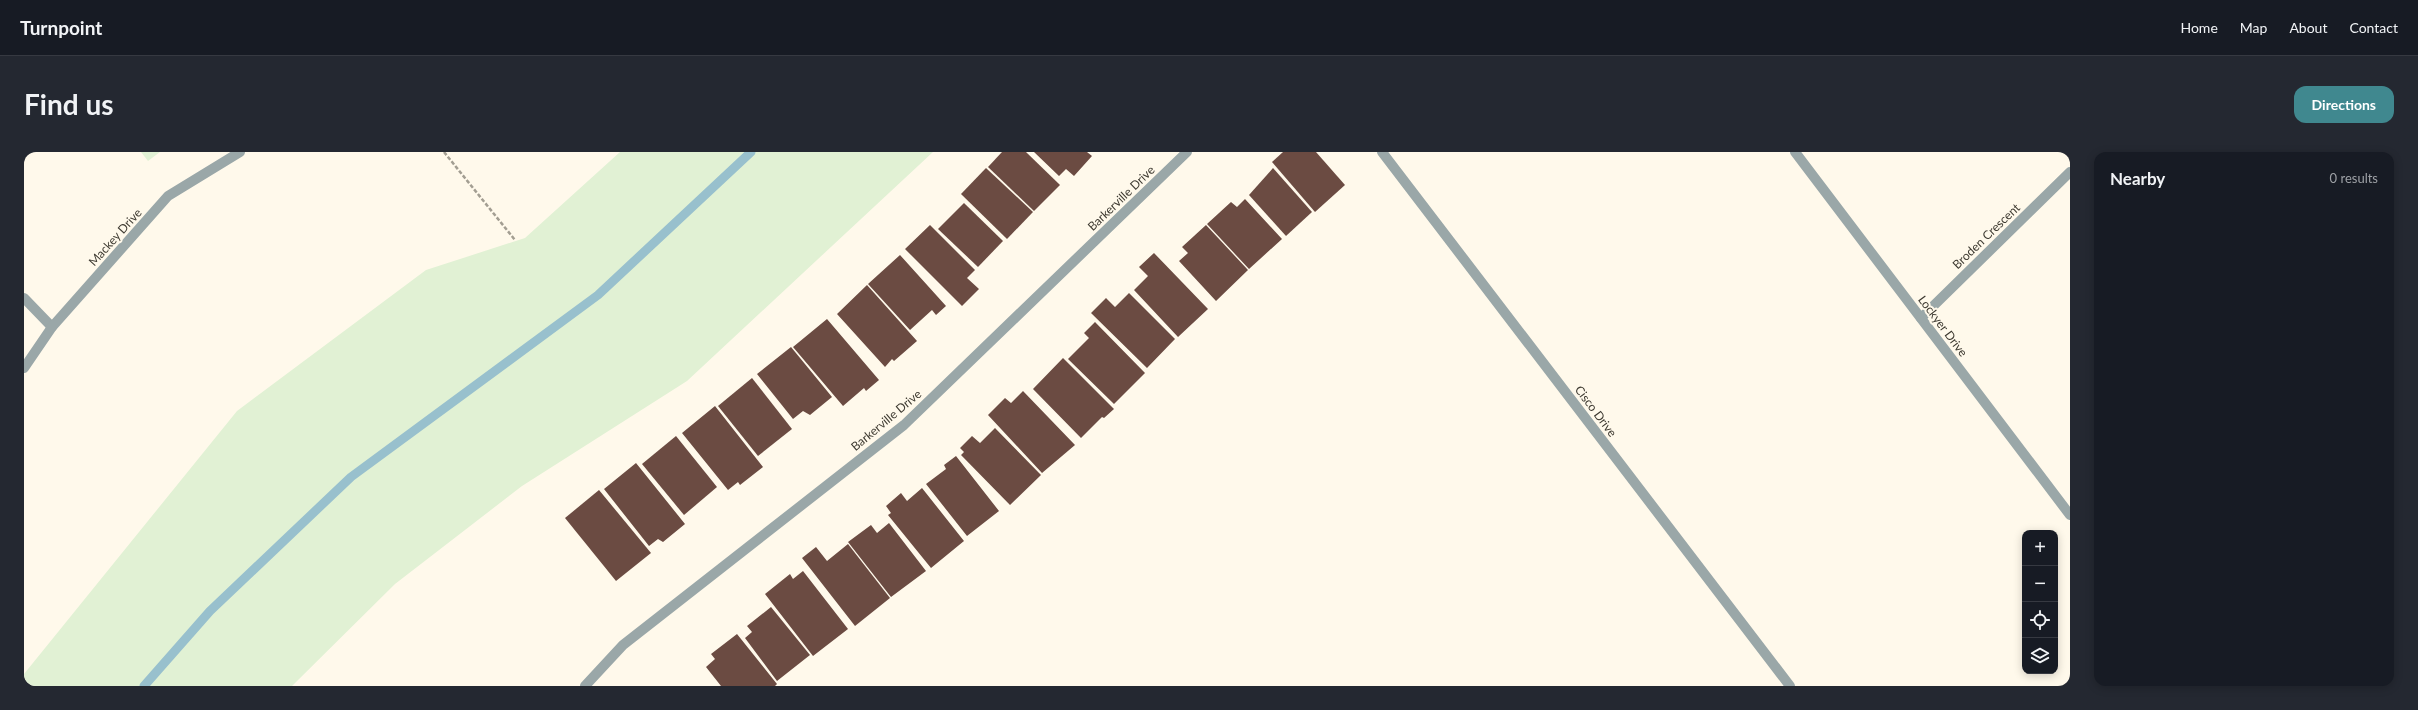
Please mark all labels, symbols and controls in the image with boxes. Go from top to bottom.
text: Turnpoint [20,16,102,39]
text: Home [2180,19,2218,36]
text: Map [2240,19,2267,36]
text: About [2289,19,2327,36]
text: Contact [2349,19,2398,36]
button: Directions [2294,86,2394,123]
text: Find us [24,87,114,121]
street label: Barkerville Drive [1084,162,1158,234]
text: Nearby [2110,168,2165,189]
text: 0 results [2330,170,2378,186]
street label: Broden Crescent [1949,200,2023,272]
street label: Mackey Drive [85,205,145,269]
street label: Lockyer Drive [1915,293,1971,359]
street label: Cisco Drive [1572,382,1620,440]
street label: Barkerville Drive [848,386,924,454]
map controls [2022,530,2058,674]
button: + [2022,530,2058,566]
button: − [2022,566,2058,602]
button: locate [2022,602,2058,638]
button: layers [2022,638,2058,674]

